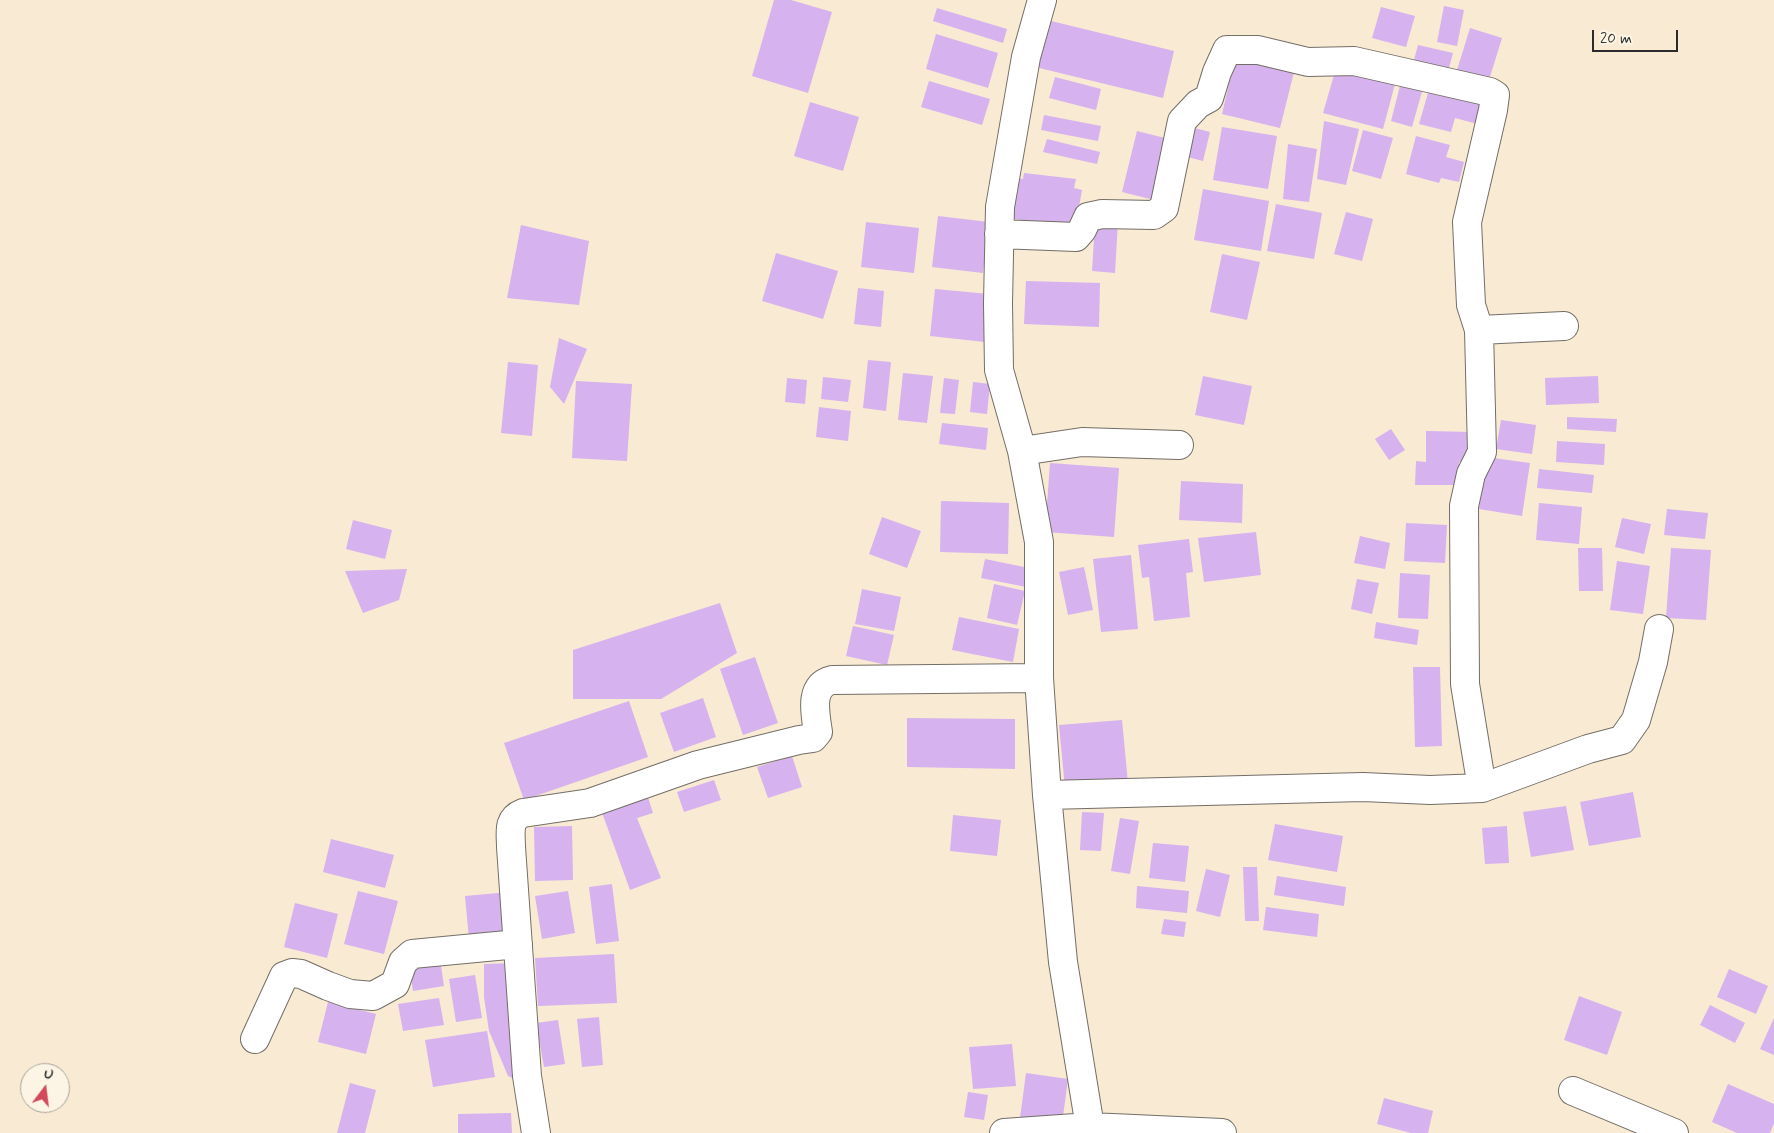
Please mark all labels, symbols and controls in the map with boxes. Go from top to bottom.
scale bar [1594,20,1680,52]
text: 20 m [1600,29,1632,49]
north arrow [20,1063,70,1113]
text: U [42,1065,55,1084]

